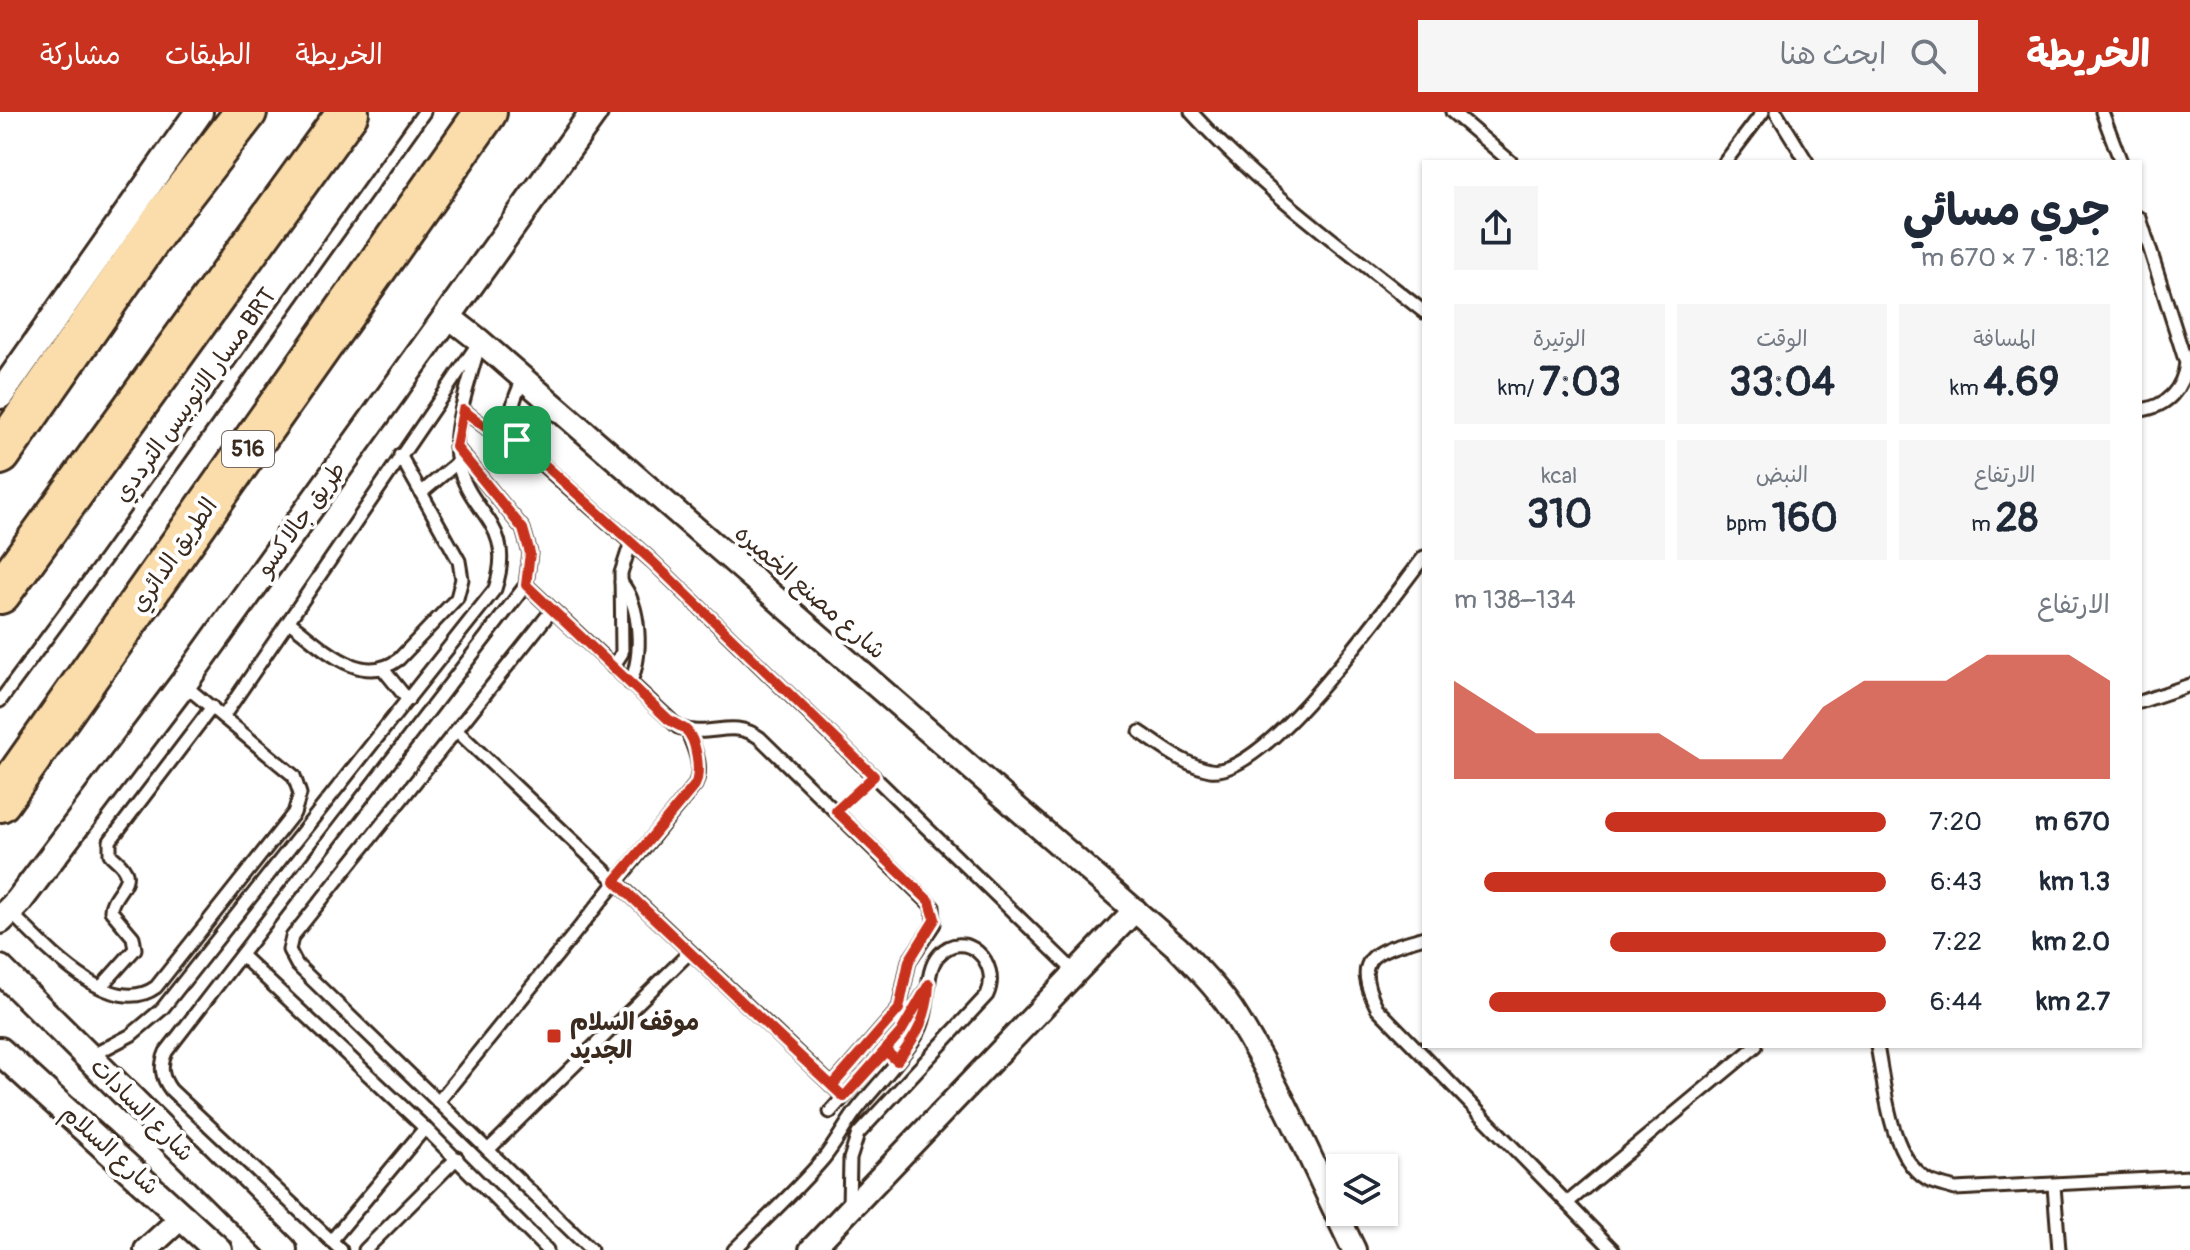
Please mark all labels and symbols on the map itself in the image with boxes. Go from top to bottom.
street label: مسار الاتوبيس الترددي BRT [108,282,284,509]
pin [483,406,551,474]
road number: 516 [222,431,274,467]
street label: طريق جالاكسو [249,456,352,583]
street label: الطريق الدائري [124,492,226,619]
street label: شارع مصنع الخميره [727,519,891,667]
place label: موقف السلام الجديد [570,1008,699,1065]
marker: موقف السلام الجديد [545,1027,563,1045]
street label: شارع السادات [83,1052,200,1169]
street label: شارع السلام [53,1099,165,1204]

